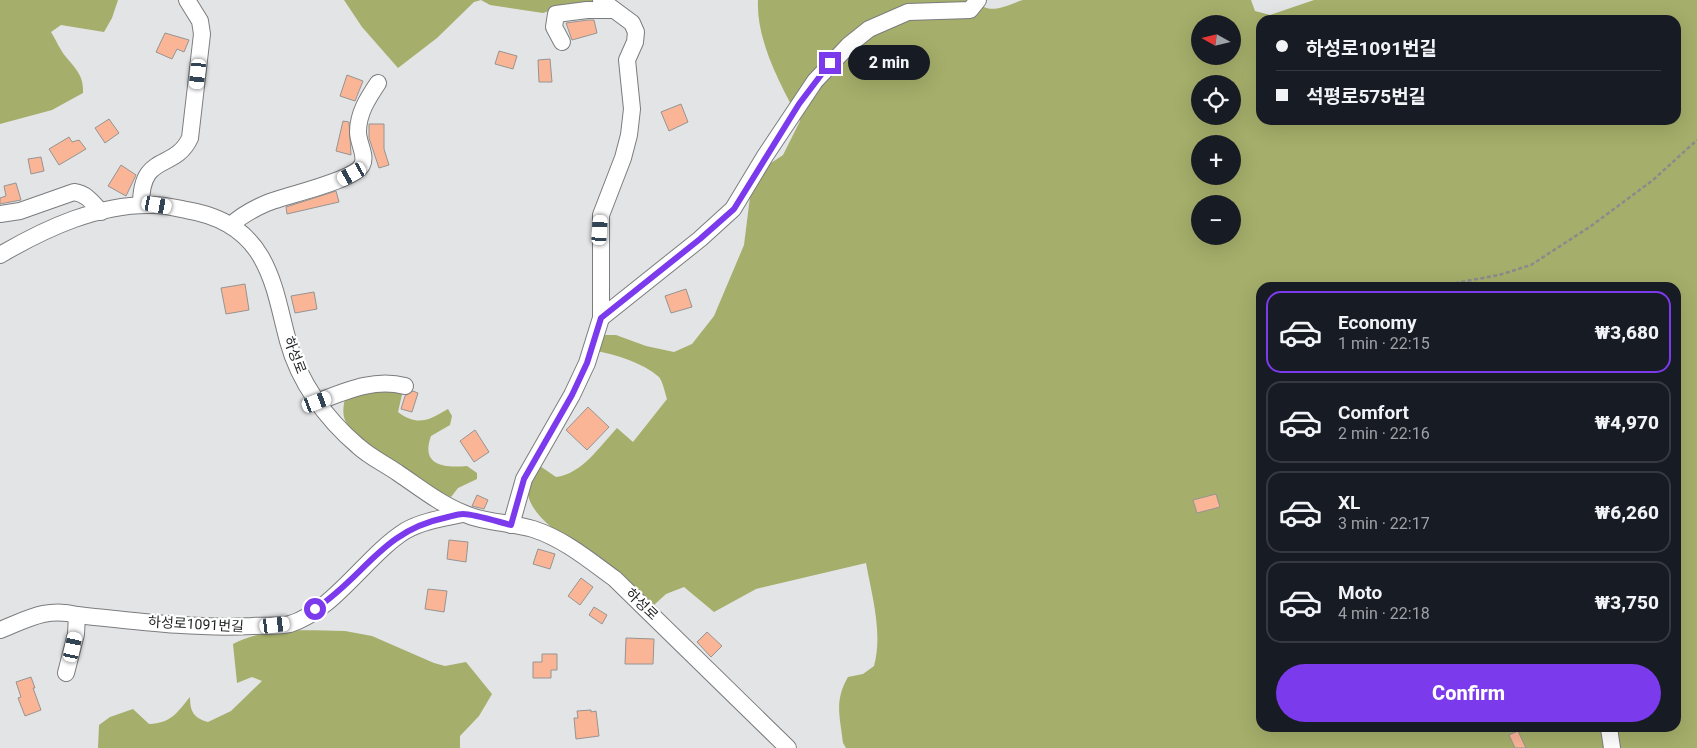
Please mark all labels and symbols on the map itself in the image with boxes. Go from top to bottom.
north arrow [1191,15,1241,65]
callout: 2 min [848,46,930,80]
route end [819,52,841,74]
car [188,58,207,90]
car [335,160,368,188]
car [140,195,173,215]
car [591,215,608,245]
street label: 하성로 [281,334,309,376]
car [300,390,333,414]
street label: 하성로 [623,585,662,623]
route start [304,598,326,620]
street label: 하성로1091번길 [148,614,244,634]
car [259,616,290,634]
car [62,631,83,663]

